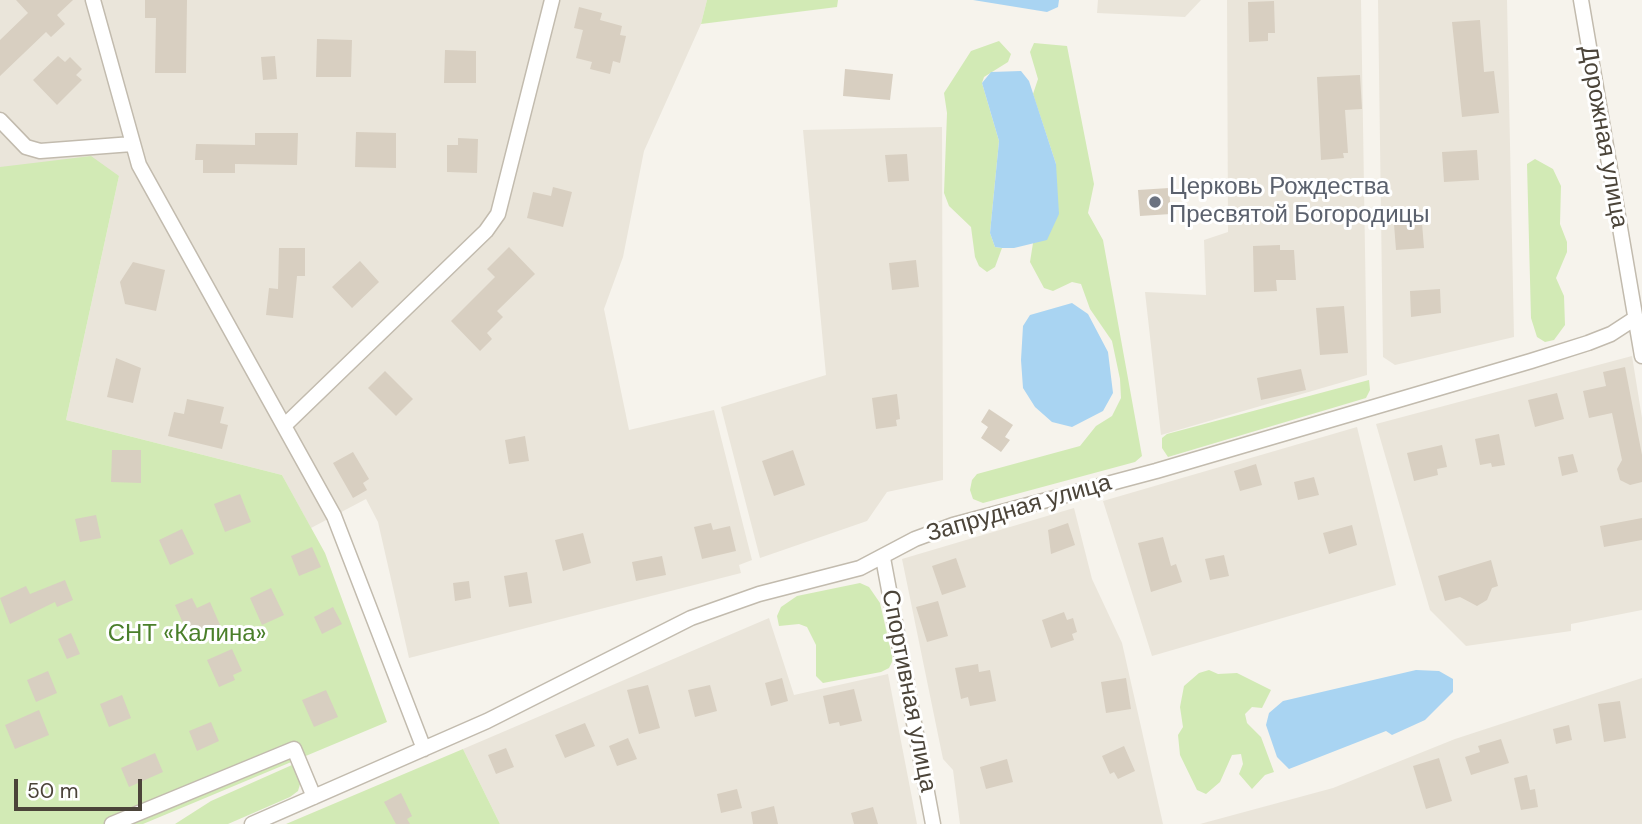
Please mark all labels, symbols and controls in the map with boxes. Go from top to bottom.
street label: Дорожная улица [1573,44,1633,230]
place label: Церковь Рождества Пресвятой Богородицы [1169,174,1430,230]
marker: Церковь Рождества Пресвятой Богородицы [1147,194,1163,210]
street label: Запрудная улица [923,469,1115,549]
street label: Спортивная улица [874,587,942,795]
park label: СНТ «Калина» [108,621,266,649]
scale bar [18,764,145,808]
text: 50 m [27,777,78,805]

